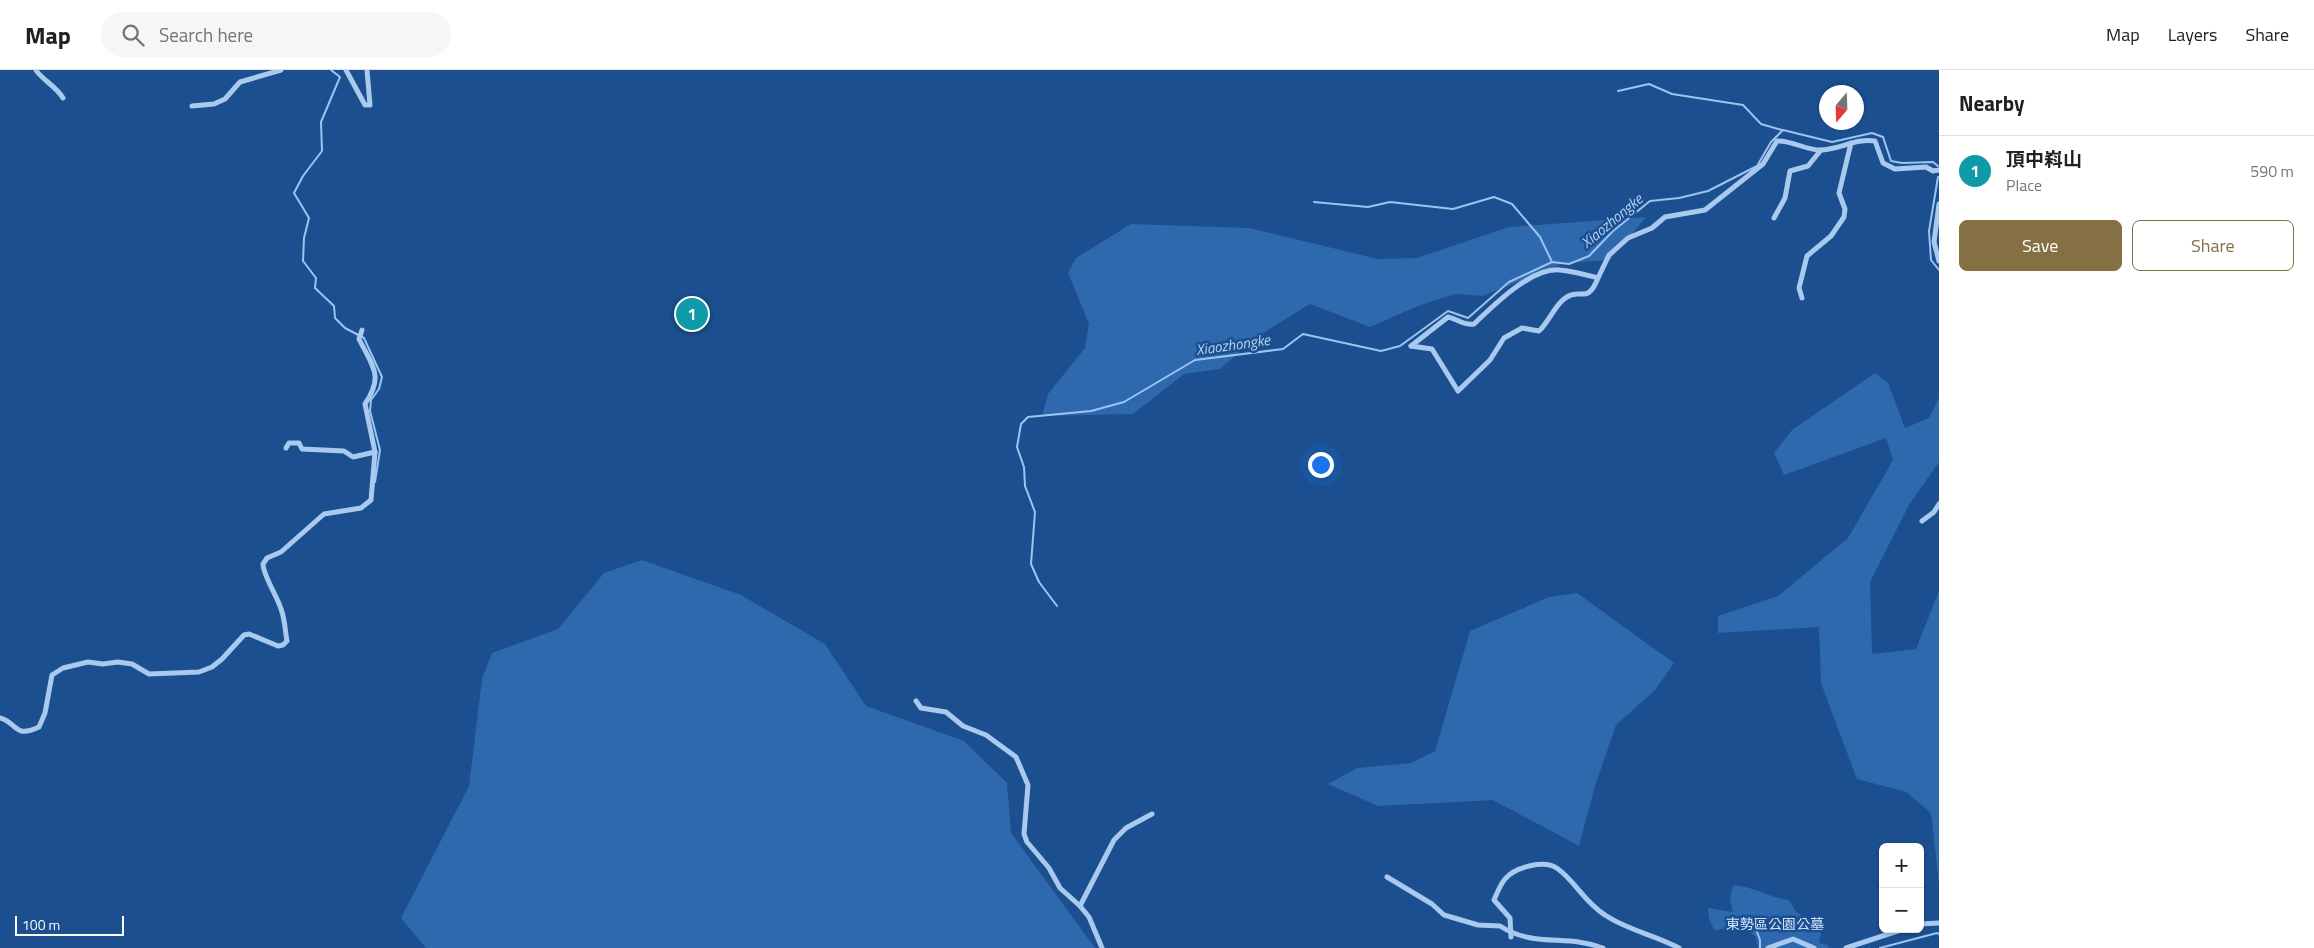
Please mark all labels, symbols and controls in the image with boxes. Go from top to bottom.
search box [101,12,451,57]
text: Map [25,17,71,53]
text: Search here [159,20,253,49]
icon: search [119,21,147,49]
text: Map [2106,21,2140,48]
text: Layers [2168,21,2217,48]
text: Share [2245,21,2289,48]
north arrow [1819,85,1864,130]
text: Nearby [1959,87,2024,119]
text: 頂中嵙山 [2006,144,2082,173]
text: 1 [1971,159,1979,183]
text: 590 m [2250,159,2294,183]
text: Place [2006,173,2042,197]
water label: Xiaozhongke [1576,187,1648,253]
button: Save [1959,220,2122,271]
button: Share [2132,220,2294,271]
pin: 1 [676,295,708,333]
water label: Xiaozhongke [1194,328,1273,361]
your location [1308,452,1334,478]
map controls [1879,843,1924,933]
button: + [1879,843,1924,888]
button: − [1879,888,1924,933]
scale bar [15,913,124,936]
park label: 東勢區公園公墓 [1726,913,1824,934]
text: 100 m [22,914,60,935]

